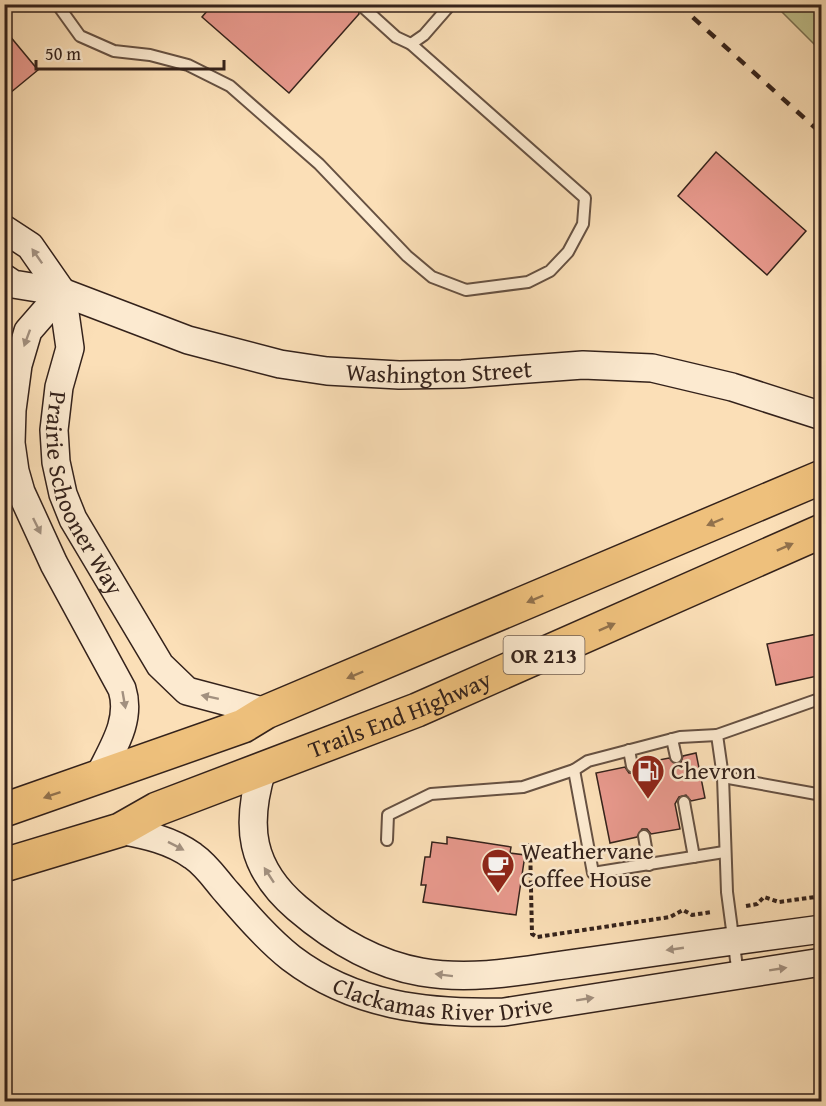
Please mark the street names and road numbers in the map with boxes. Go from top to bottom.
street label: Washington Street [345,351,534,392]
street label: Prairie Schooner Way [37,390,133,602]
road number: OR 213 [504,636,584,674]
street label: Trails End Highway [303,661,497,767]
street label: Clackamas River Drive [327,968,555,1029]

